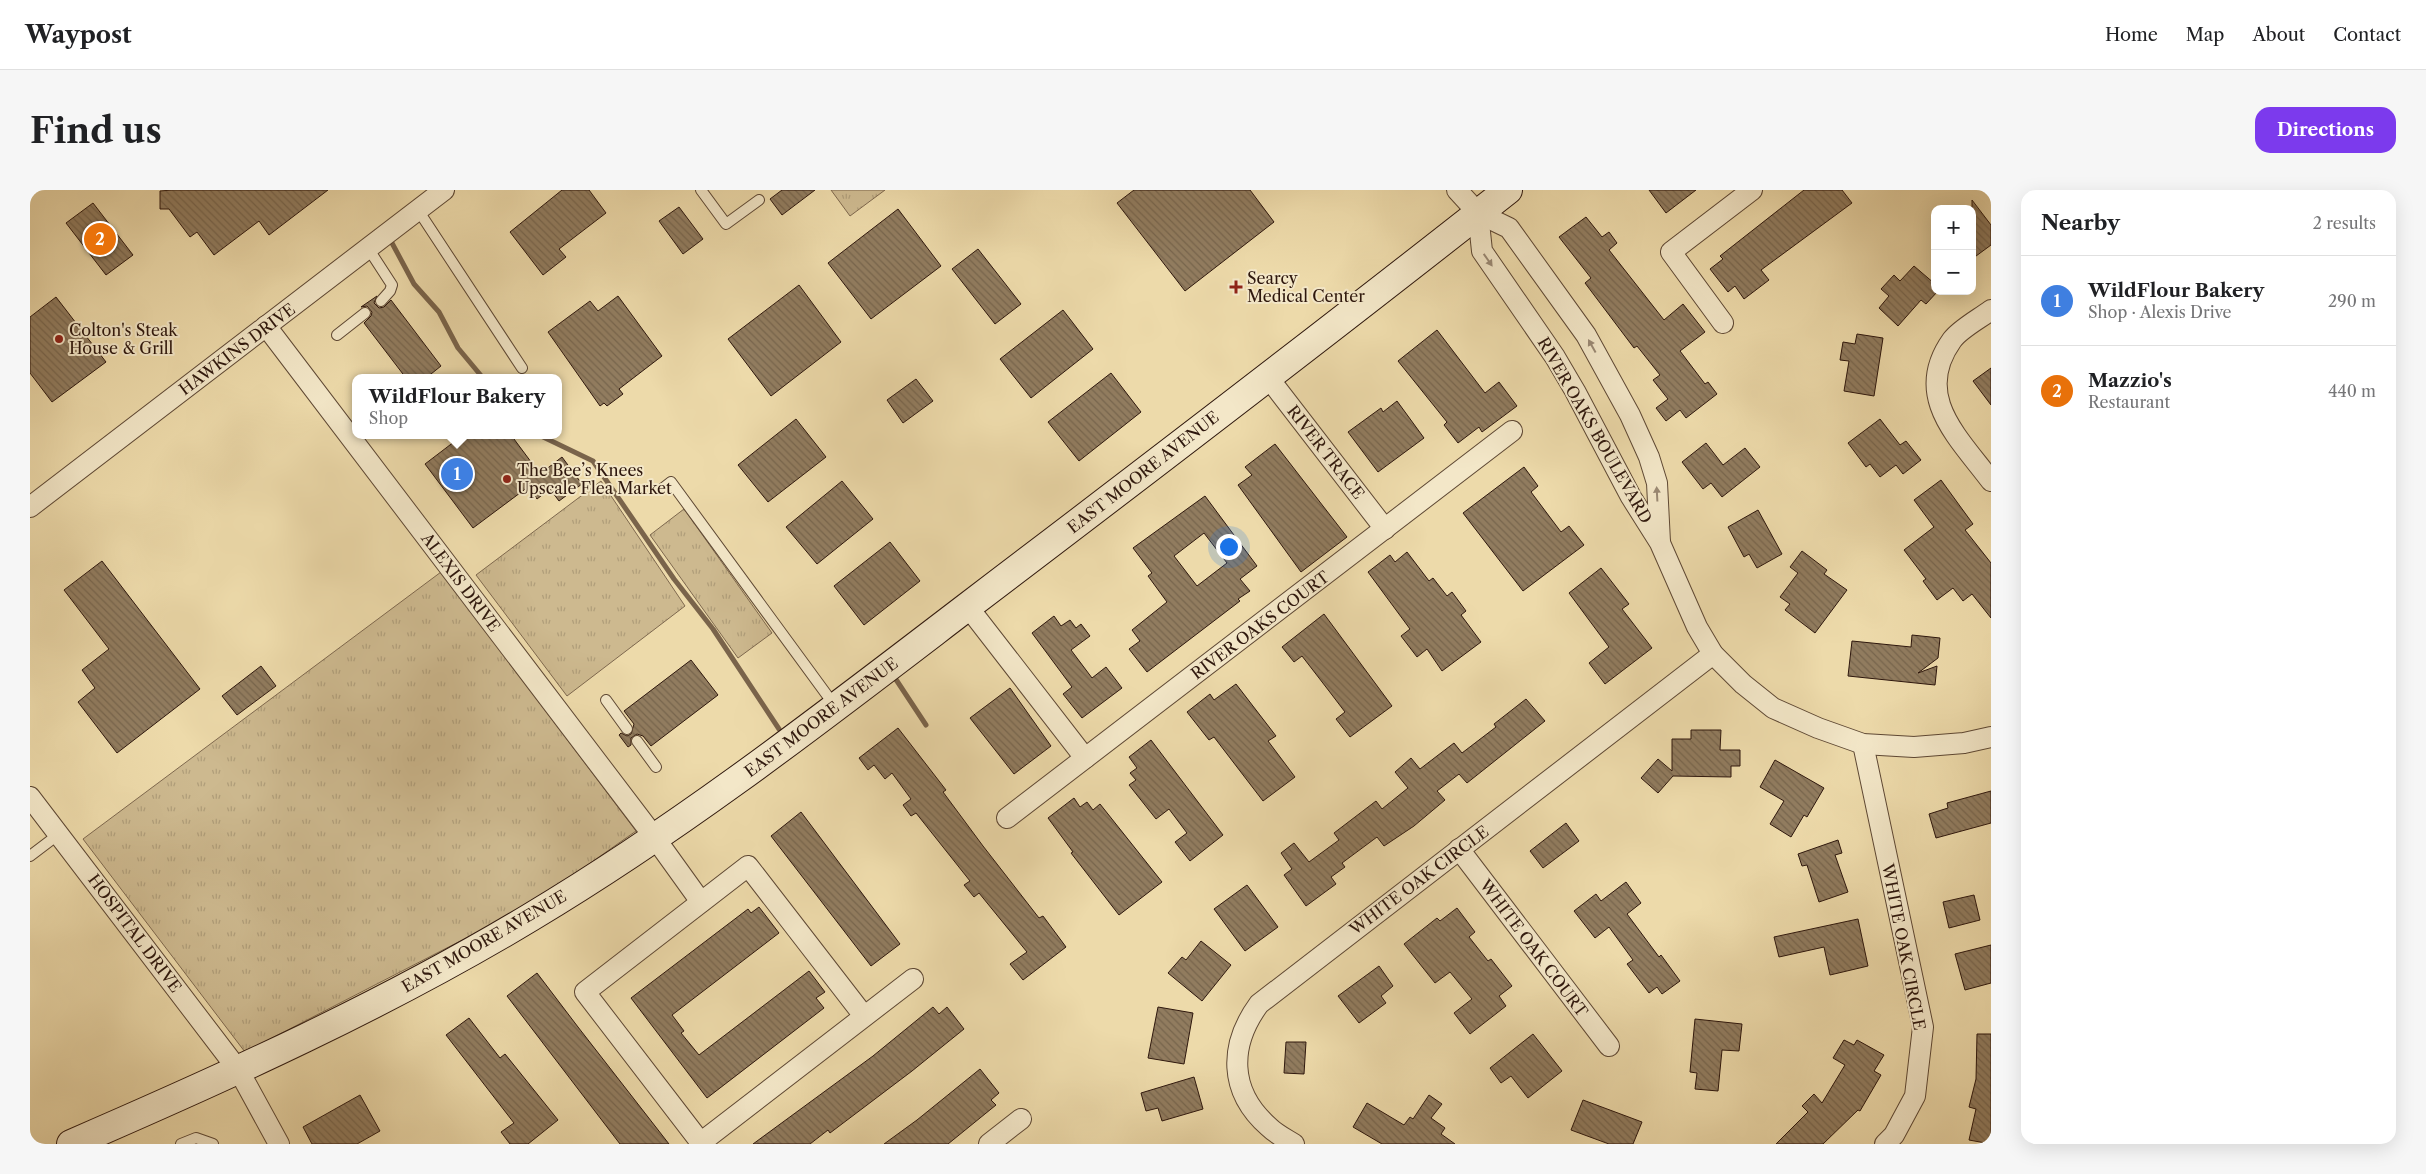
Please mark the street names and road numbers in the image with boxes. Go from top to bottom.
street label: HAWKINS DRIVE [175,299,299,399]
street label: RIVER OAKS BOULEVARD [1533,333,1657,527]
street label: RIVER TRACE [1283,401,1369,503]
street label: EAST MOORE AVENUE [1063,407,1223,537]
street label: ALEXIS DRIVE [417,528,505,636]
street label: RIVER OAKS COURT [1187,567,1333,683]
street label: EAST MOORE AVENUE [740,653,902,781]
street label: WHITE OAK CIRCLE [1345,821,1493,940]
street label: WHITE OAK CIRCLE [1878,861,1930,1032]
street label: HOSPITAL DRIVE [84,870,186,996]
street label: WHITE OAK COURT [1475,875,1592,1021]
street label: EAST MOORE AVENUE [398,886,570,996]

